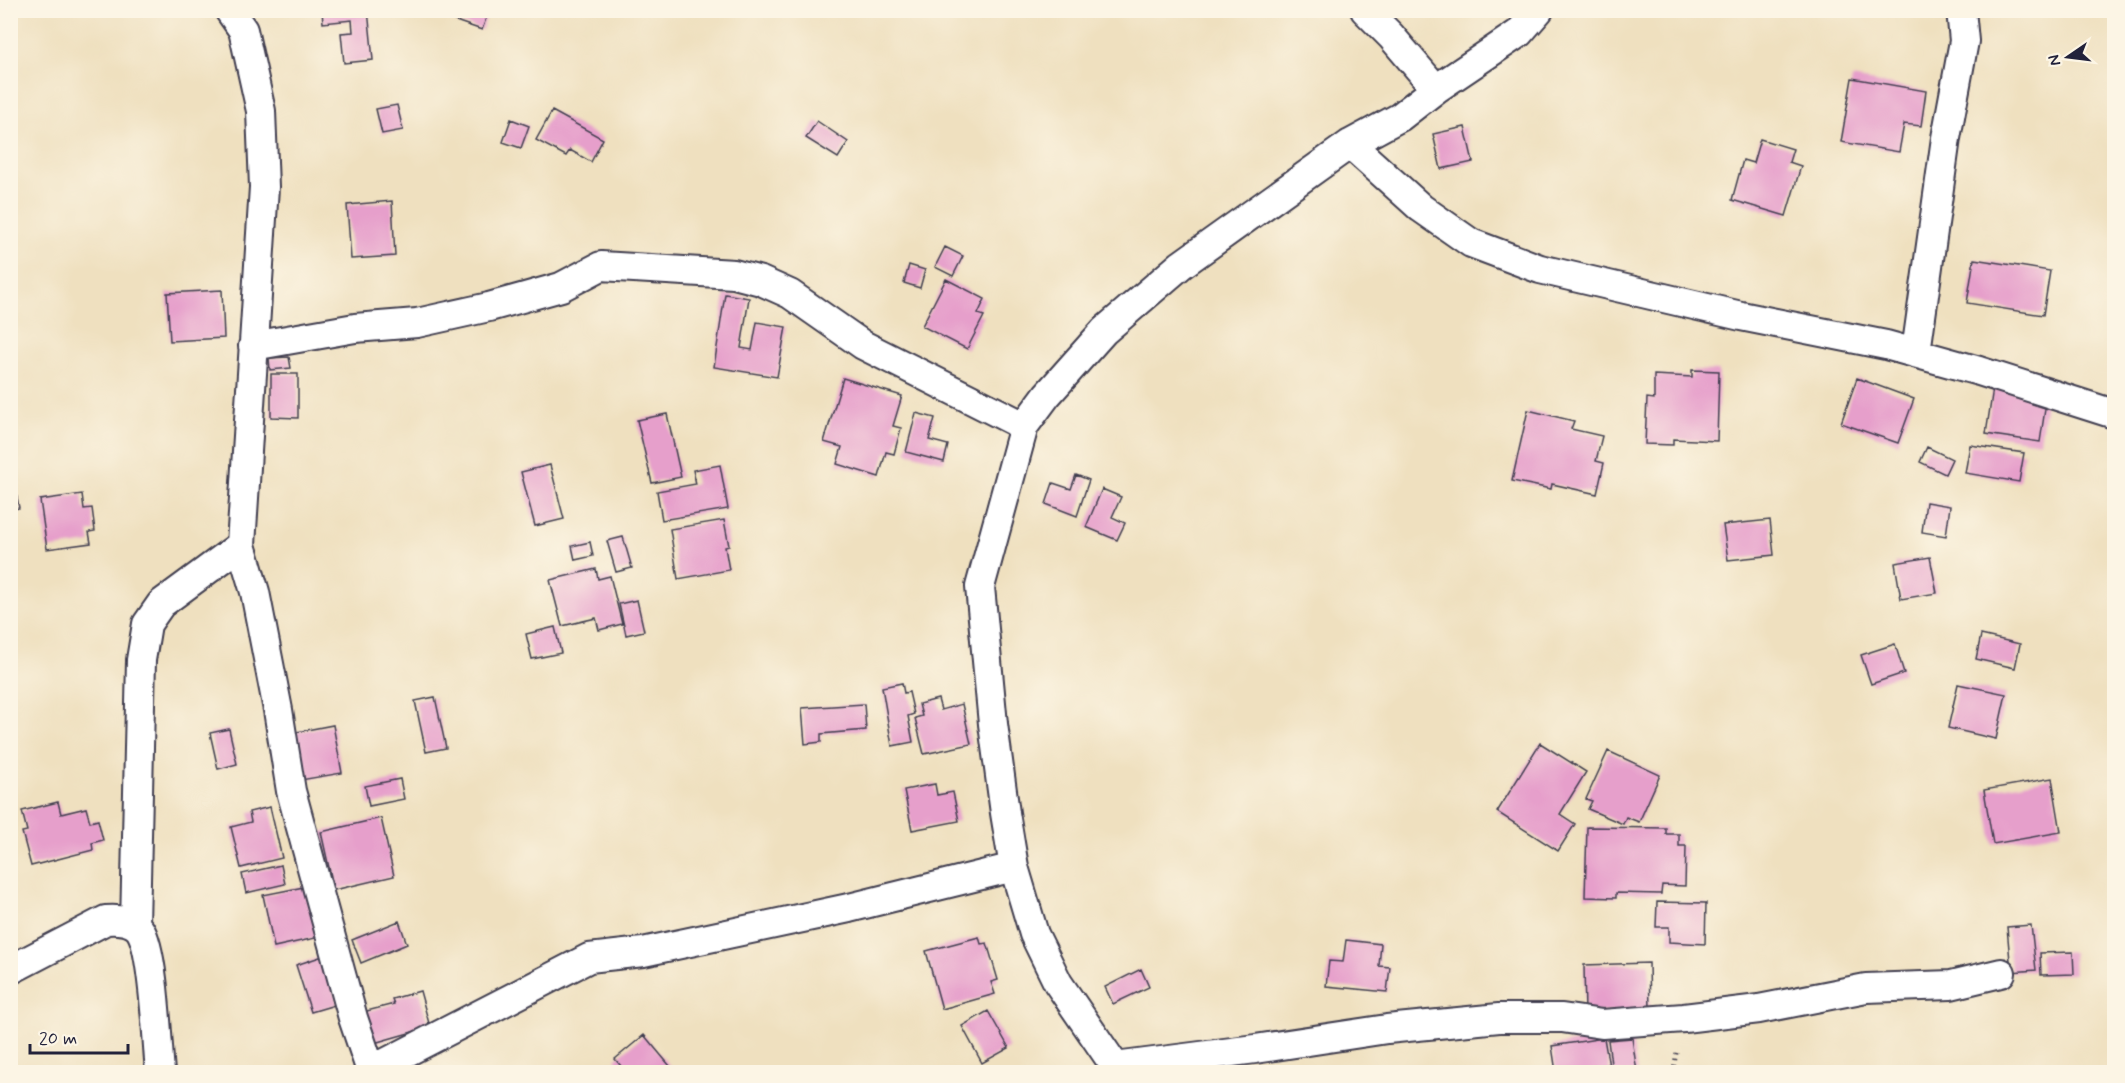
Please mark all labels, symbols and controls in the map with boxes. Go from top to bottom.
north arrow [2038,27,2098,87]
text: N [2043,53,2066,68]
scale bar [30,1017,128,1055]
text: 20 m [39,1027,77,1051]

